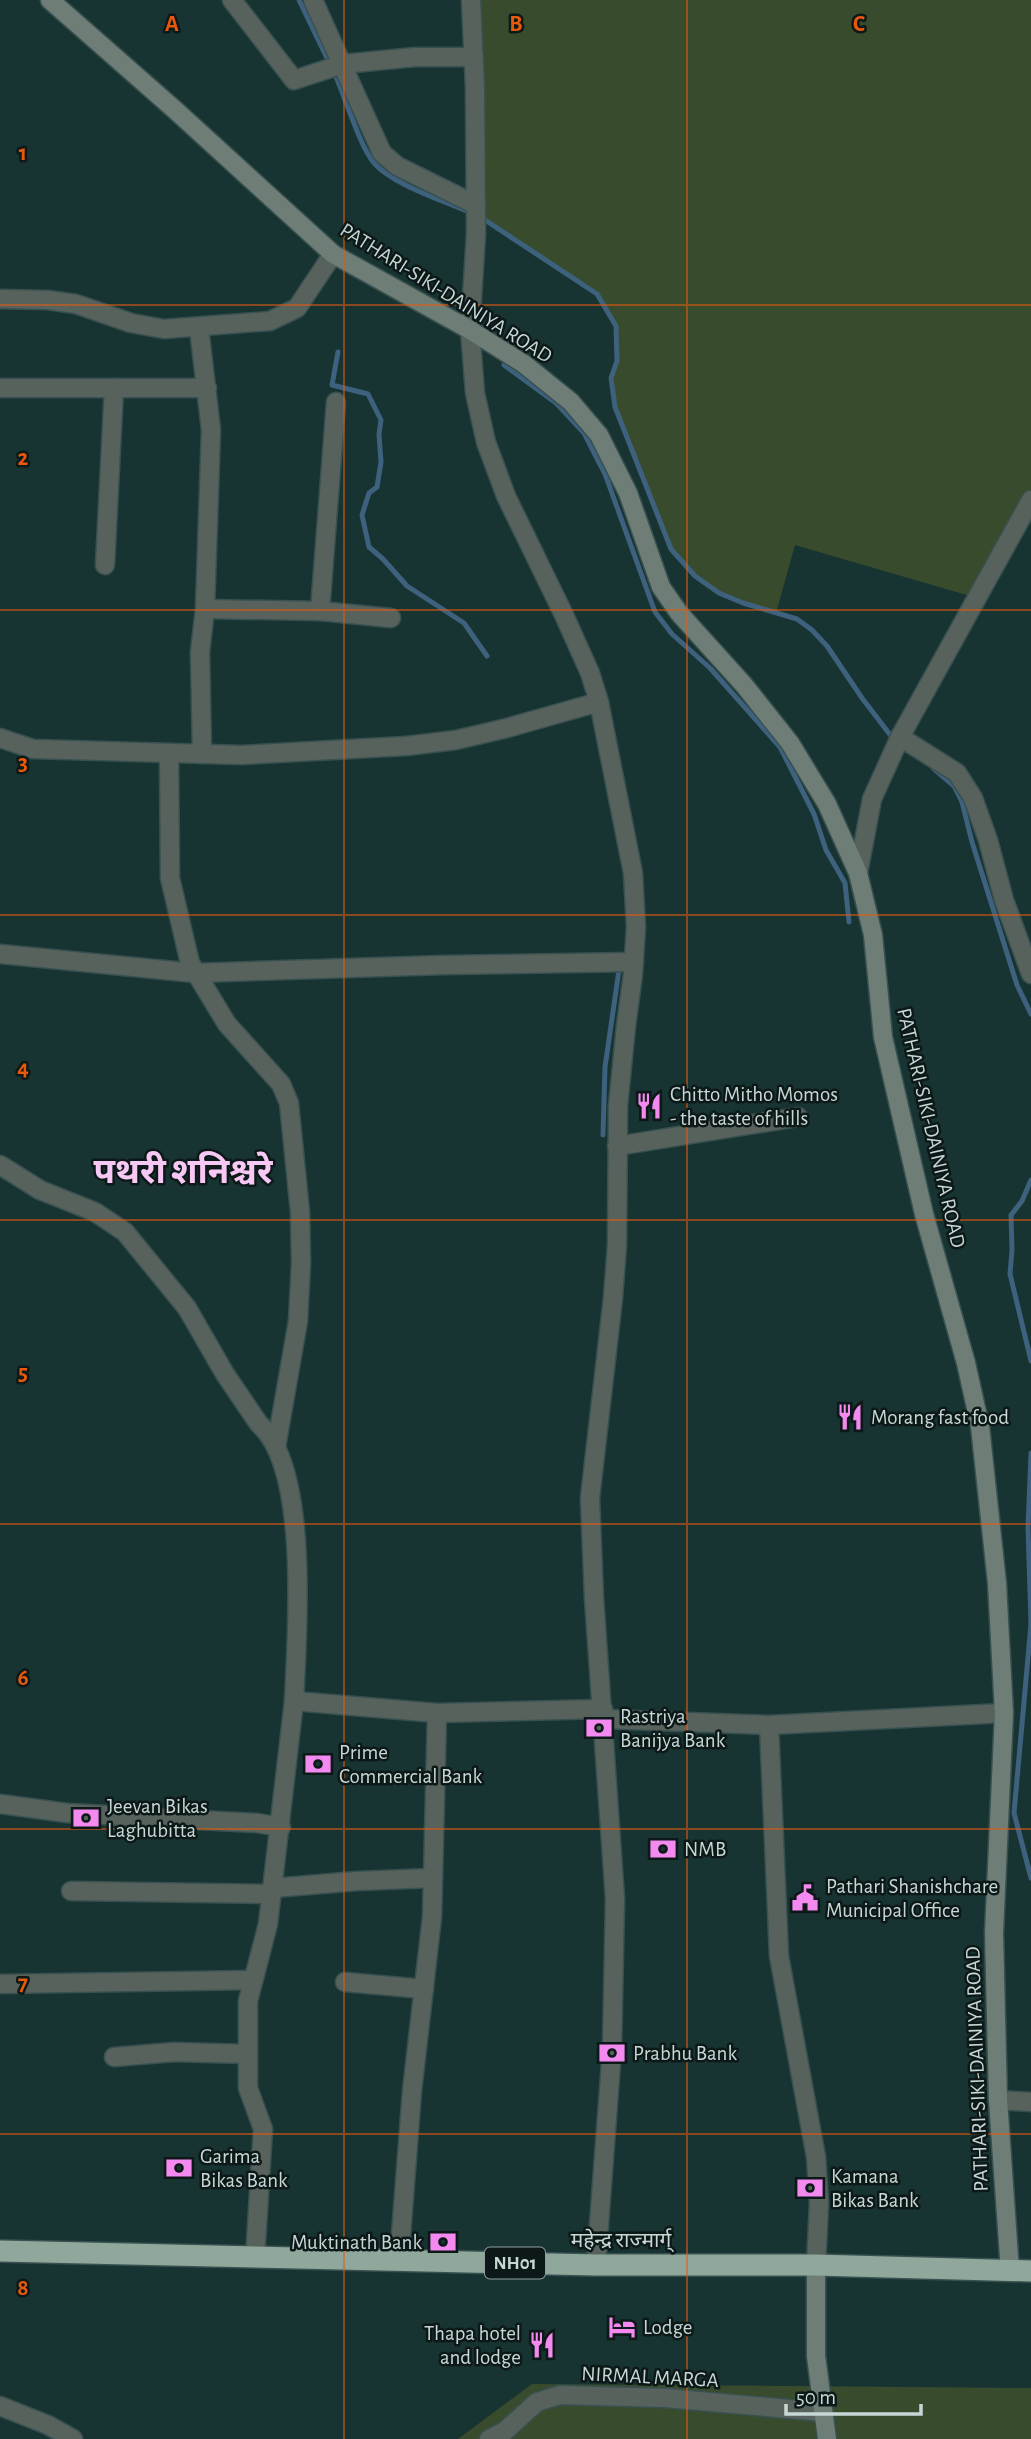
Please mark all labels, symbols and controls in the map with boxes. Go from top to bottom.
text: A [165,13,179,36]
text: B [509,13,523,36]
text: C [853,13,865,36]
text: 1 [19,142,27,165]
street label: PATHARI-SIKI-DAINIYA ROAD [336,219,556,367]
text: 2 [18,447,29,470]
text: 3 [18,752,28,775]
street label: PATHARI-SIKI-DAINIYA ROAD [893,1006,969,1250]
text: 4 [17,1057,29,1080]
place label: Chitto Mitho Momos - the taste of hills [670,1084,838,1129]
restaurant icon: Chitto Mitho Momos - the taste of hills [634,1091,664,1121]
district label: पथरी शनिश्चरे [94,1151,273,1190]
text: 5 [18,1362,28,1385]
restaurant icon: Morang fast food [835,1402,865,1432]
place label: Morang fast food [871,1407,1009,1428]
text: 6 [17,1667,29,1690]
place label: Rastriya Banijya Bank [620,1706,726,1751]
bank icon: Rastriya Banijya Bank [584,1713,614,1743]
place label: Prime Commercial Bank [339,1742,483,1787]
bank icon: Prime Commercial Bank [303,1749,333,1779]
place label: Jeevan Bikas Laghubitta [107,1796,208,1841]
bank icon: Jeevan Bikas Laghubitta [71,1803,101,1833]
bank icon: NMB [648,1834,678,1864]
place label: NMB [684,1839,726,1860]
place label: Pathari Shanishchare Municipal Office [826,1876,998,1921]
public building icon: Pathari Shanishchare Municipal Office [790,1883,820,1913]
street label: PATHARI-SIKI-DAINIYA ROAD [962,1946,992,2192]
text: 7 [18,1972,28,1995]
bank icon: Prabhu Bank [597,2038,627,2068]
place label: Prabhu Bank [633,2043,737,2064]
place label: Garima Bikas Bank [200,2146,288,2191]
bank icon: Garima Bikas Bank [164,2153,194,2183]
place label: Kamana Bikas Bank [831,2166,919,2211]
bank icon: Kamana Bikas Bank [795,2173,825,2203]
bank icon: Muktinath Bank [428,2227,458,2257]
street label: महेन्द्र राज्मार्ग् [571,2228,674,2253]
place label: Muktinath Bank [291,2232,422,2253]
road number: NH01 [485,2248,545,2278]
text: 8 [17,2277,29,2300]
hotel icon: Lodge [607,2312,637,2342]
place label: Lodge [643,2317,693,2338]
place label: Thapa hotel and lodge [424,2323,521,2368]
restaurant icon: Thapa hotel and lodge [527,2330,557,2360]
street label: NIRMAL MARGA [581,2363,719,2391]
scale bar [786,2372,921,2416]
text: 50 m [796,2387,836,2408]

